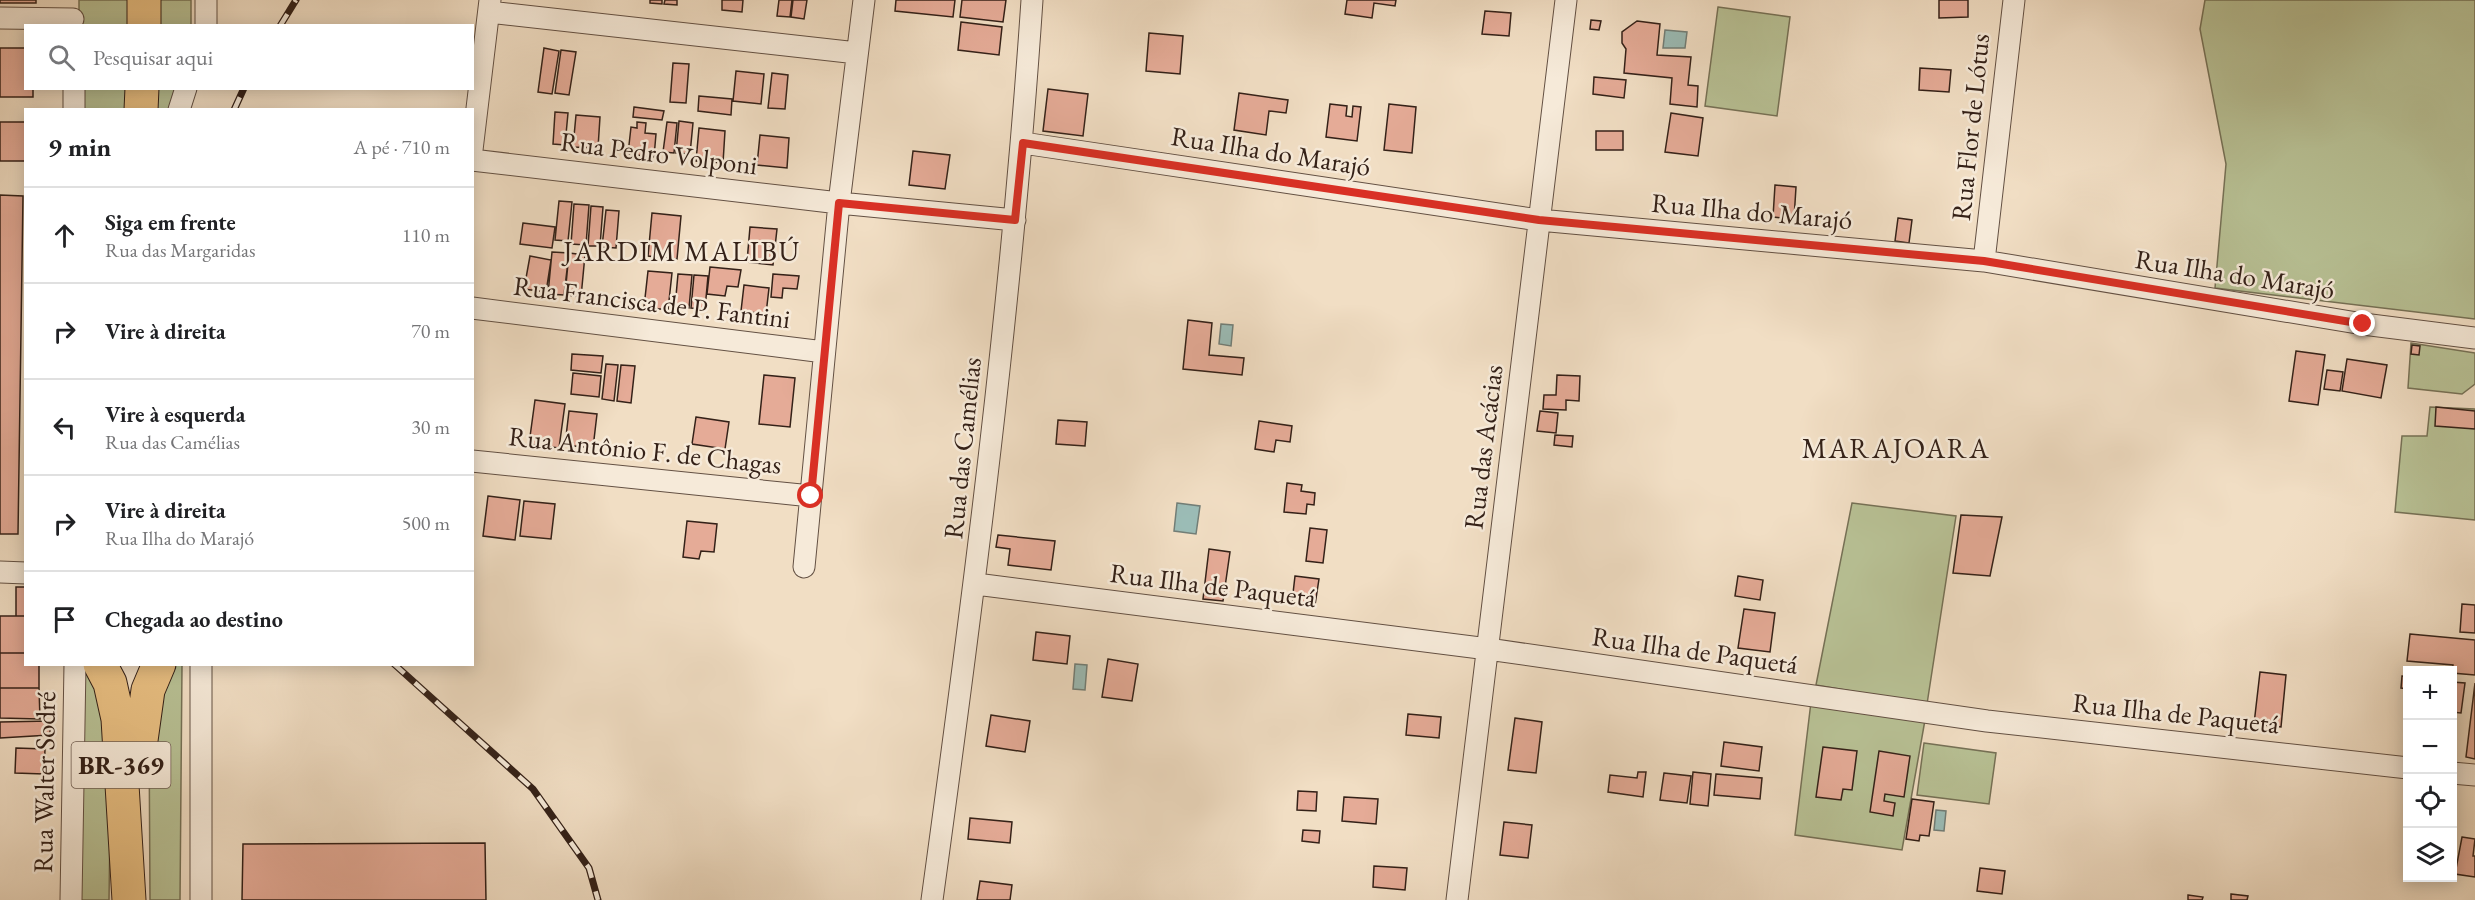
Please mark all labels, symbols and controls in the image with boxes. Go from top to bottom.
search box [24,24,474,90]
street label: Rua Flor de Lótus [1943,32,1997,222]
icon: search [45,41,78,74]
text: Pesquisar aqui [93,43,213,72]
street label: Rua Ilha do Marajó [1169,118,1373,184]
street label: Rua Pedro Volponi [559,124,760,182]
text: 9 min [48,130,111,164]
text: A pé · 710 m [354,134,450,160]
street label: Rua Ilha do Marajó [1650,185,1854,237]
text: Siga em frente [105,208,236,237]
icon: ahead [48,219,81,252]
text: 110 m [402,222,450,248]
district label: JARDIM MALIBÚ [561,233,801,269]
text: Rua das Margaridas [105,237,255,263]
street label: Rua Ilha do Marajó [2133,241,2337,307]
street label: Rua Francisca de P. Fantini [512,268,793,336]
route end [2349,310,2375,336]
icon: right [48,315,81,348]
text: Vire à direita [105,317,226,346]
text: 70 m [411,318,450,344]
street label: Rua das Camélias [935,356,989,540]
street label: Rua das Acácias [1456,363,1510,531]
text: Vire à esquerda [105,400,245,429]
icon: left [48,411,81,444]
text: 30 m [411,414,450,440]
street label: Rua Antônio F. de Chagas [507,418,783,482]
text: Rua das Camélias [105,429,240,455]
district label: MARAJOARA [1802,430,1990,466]
route start [797,482,823,508]
text: Vire à direita [105,496,226,525]
icon: right [48,507,81,540]
text: 500 m [402,510,450,536]
text: Rua Ilha do Marajó [105,525,254,551]
street label: Rua Ilha de Paquetá [1108,555,1318,615]
icon: arrive [48,603,81,636]
text: Chegada ao destino [105,605,283,634]
street label: Rua Ilha de Paquetá [1590,618,1800,682]
map controls [2403,666,2457,882]
button: + [2403,666,2457,720]
street label: Rua Ilha de Paquetá [2071,685,2281,741]
street label: Rua Walter Sodré [25,691,63,873]
button: − [2403,720,2457,774]
road number: BR-369 [72,742,170,788]
button: locate [2403,774,2457,828]
button: layers [2403,828,2457,882]

